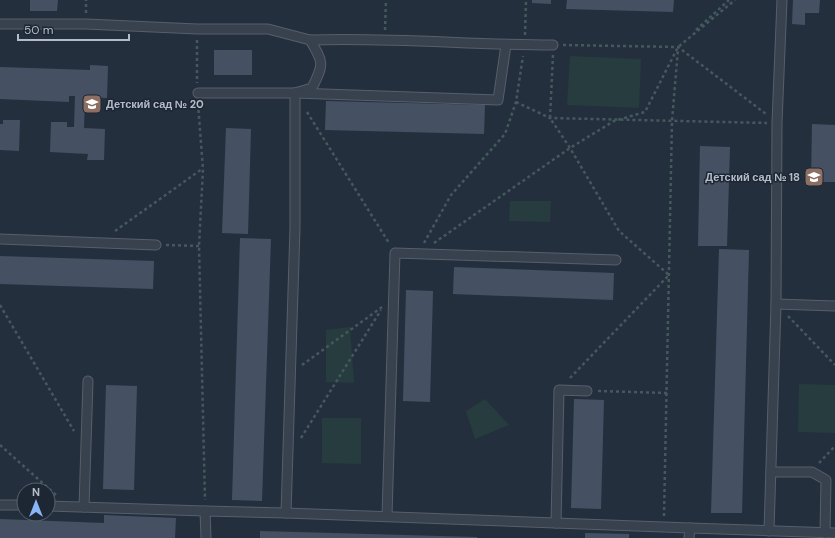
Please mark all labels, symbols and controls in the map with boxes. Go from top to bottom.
scale bar [18,16,129,42]
text: 50 m [24,22,53,38]
school or university icon: Детский сад № 20 [81,93,103,115]
place label: Детский сад № 20 [106,97,204,111]
school or university icon: Детский сад № 18 [803,166,825,188]
place label: Детский сад № 18 [705,170,800,184]
north arrow [16,482,56,522]
text: N [32,485,40,499]

